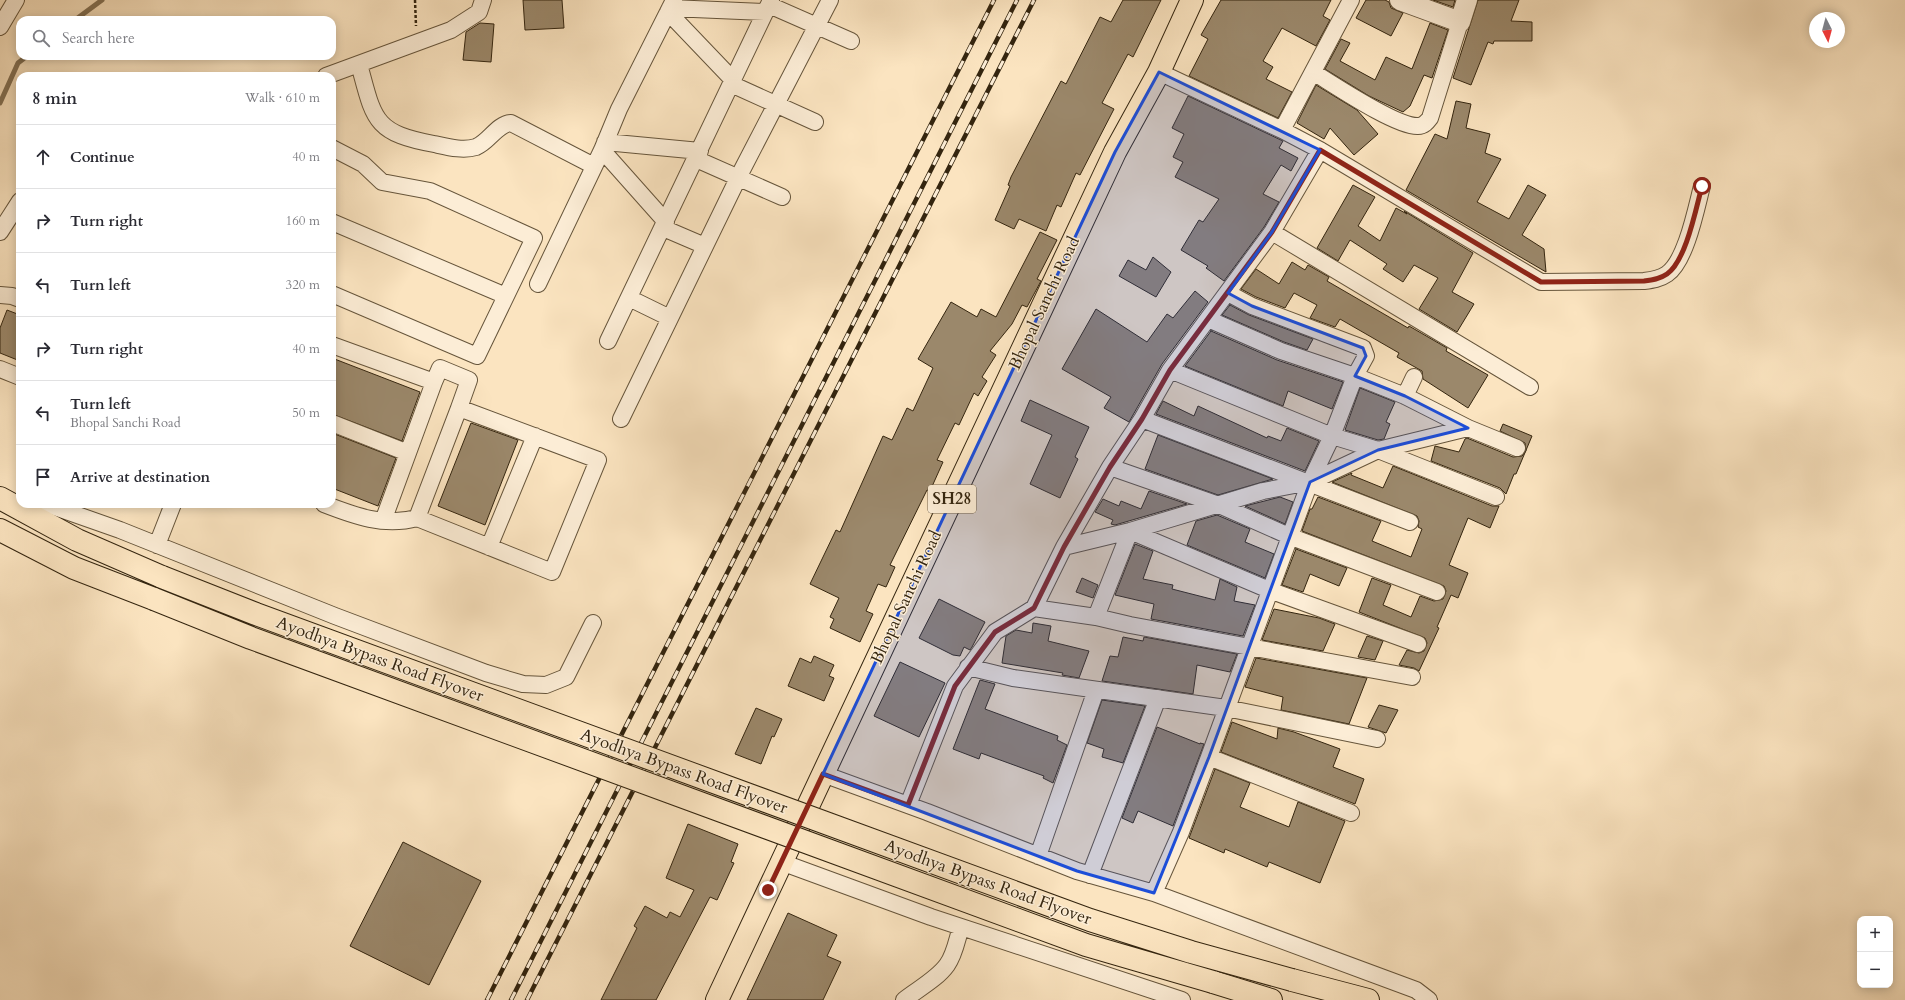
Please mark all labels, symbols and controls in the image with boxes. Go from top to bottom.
north arrow [1809,12,1845,48]
search box [16,16,336,60]
icon: search [30,27,52,49]
text: Search here [62,28,135,48]
text: 8 min [32,87,77,110]
text: Walk · 610 m [245,89,320,107]
icon: ahead [32,146,54,168]
text: Continue [70,147,135,167]
text: 40 m [292,148,320,166]
route start [1693,177,1711,195]
icon: right [32,210,54,232]
text: Turn right [70,211,143,231]
text: 160 m [286,212,320,230]
street label: Bhopal Sanchi Road [1003,233,1085,373]
icon: left [32,274,54,296]
text: Turn left [70,275,131,295]
text: 320 m [286,276,320,294]
icon: right [32,338,54,360]
text: Turn right [70,339,143,359]
text: 40 m [292,340,320,358]
text: Turn left [70,394,131,414]
icon: left [32,402,54,424]
text: 50 m [292,404,320,422]
text: Bhopal Sanchi Road [70,414,181,432]
icon: arrive [32,466,54,488]
text: Arrive at destination [70,467,210,487]
road number: SH28 [928,485,976,513]
street label: Bhopal Sanchi Road [865,527,947,667]
street label: Ayodhya Bypass Road Flyover [273,611,488,708]
street label: Ayodhya Bypass Road Flyover [577,723,792,820]
street label: Ayodhya Bypass Road Flyover [881,834,1096,931]
route end [759,881,777,899]
map controls [1857,916,1893,988]
button: + [1857,916,1893,952]
button: − [1857,952,1893,988]

